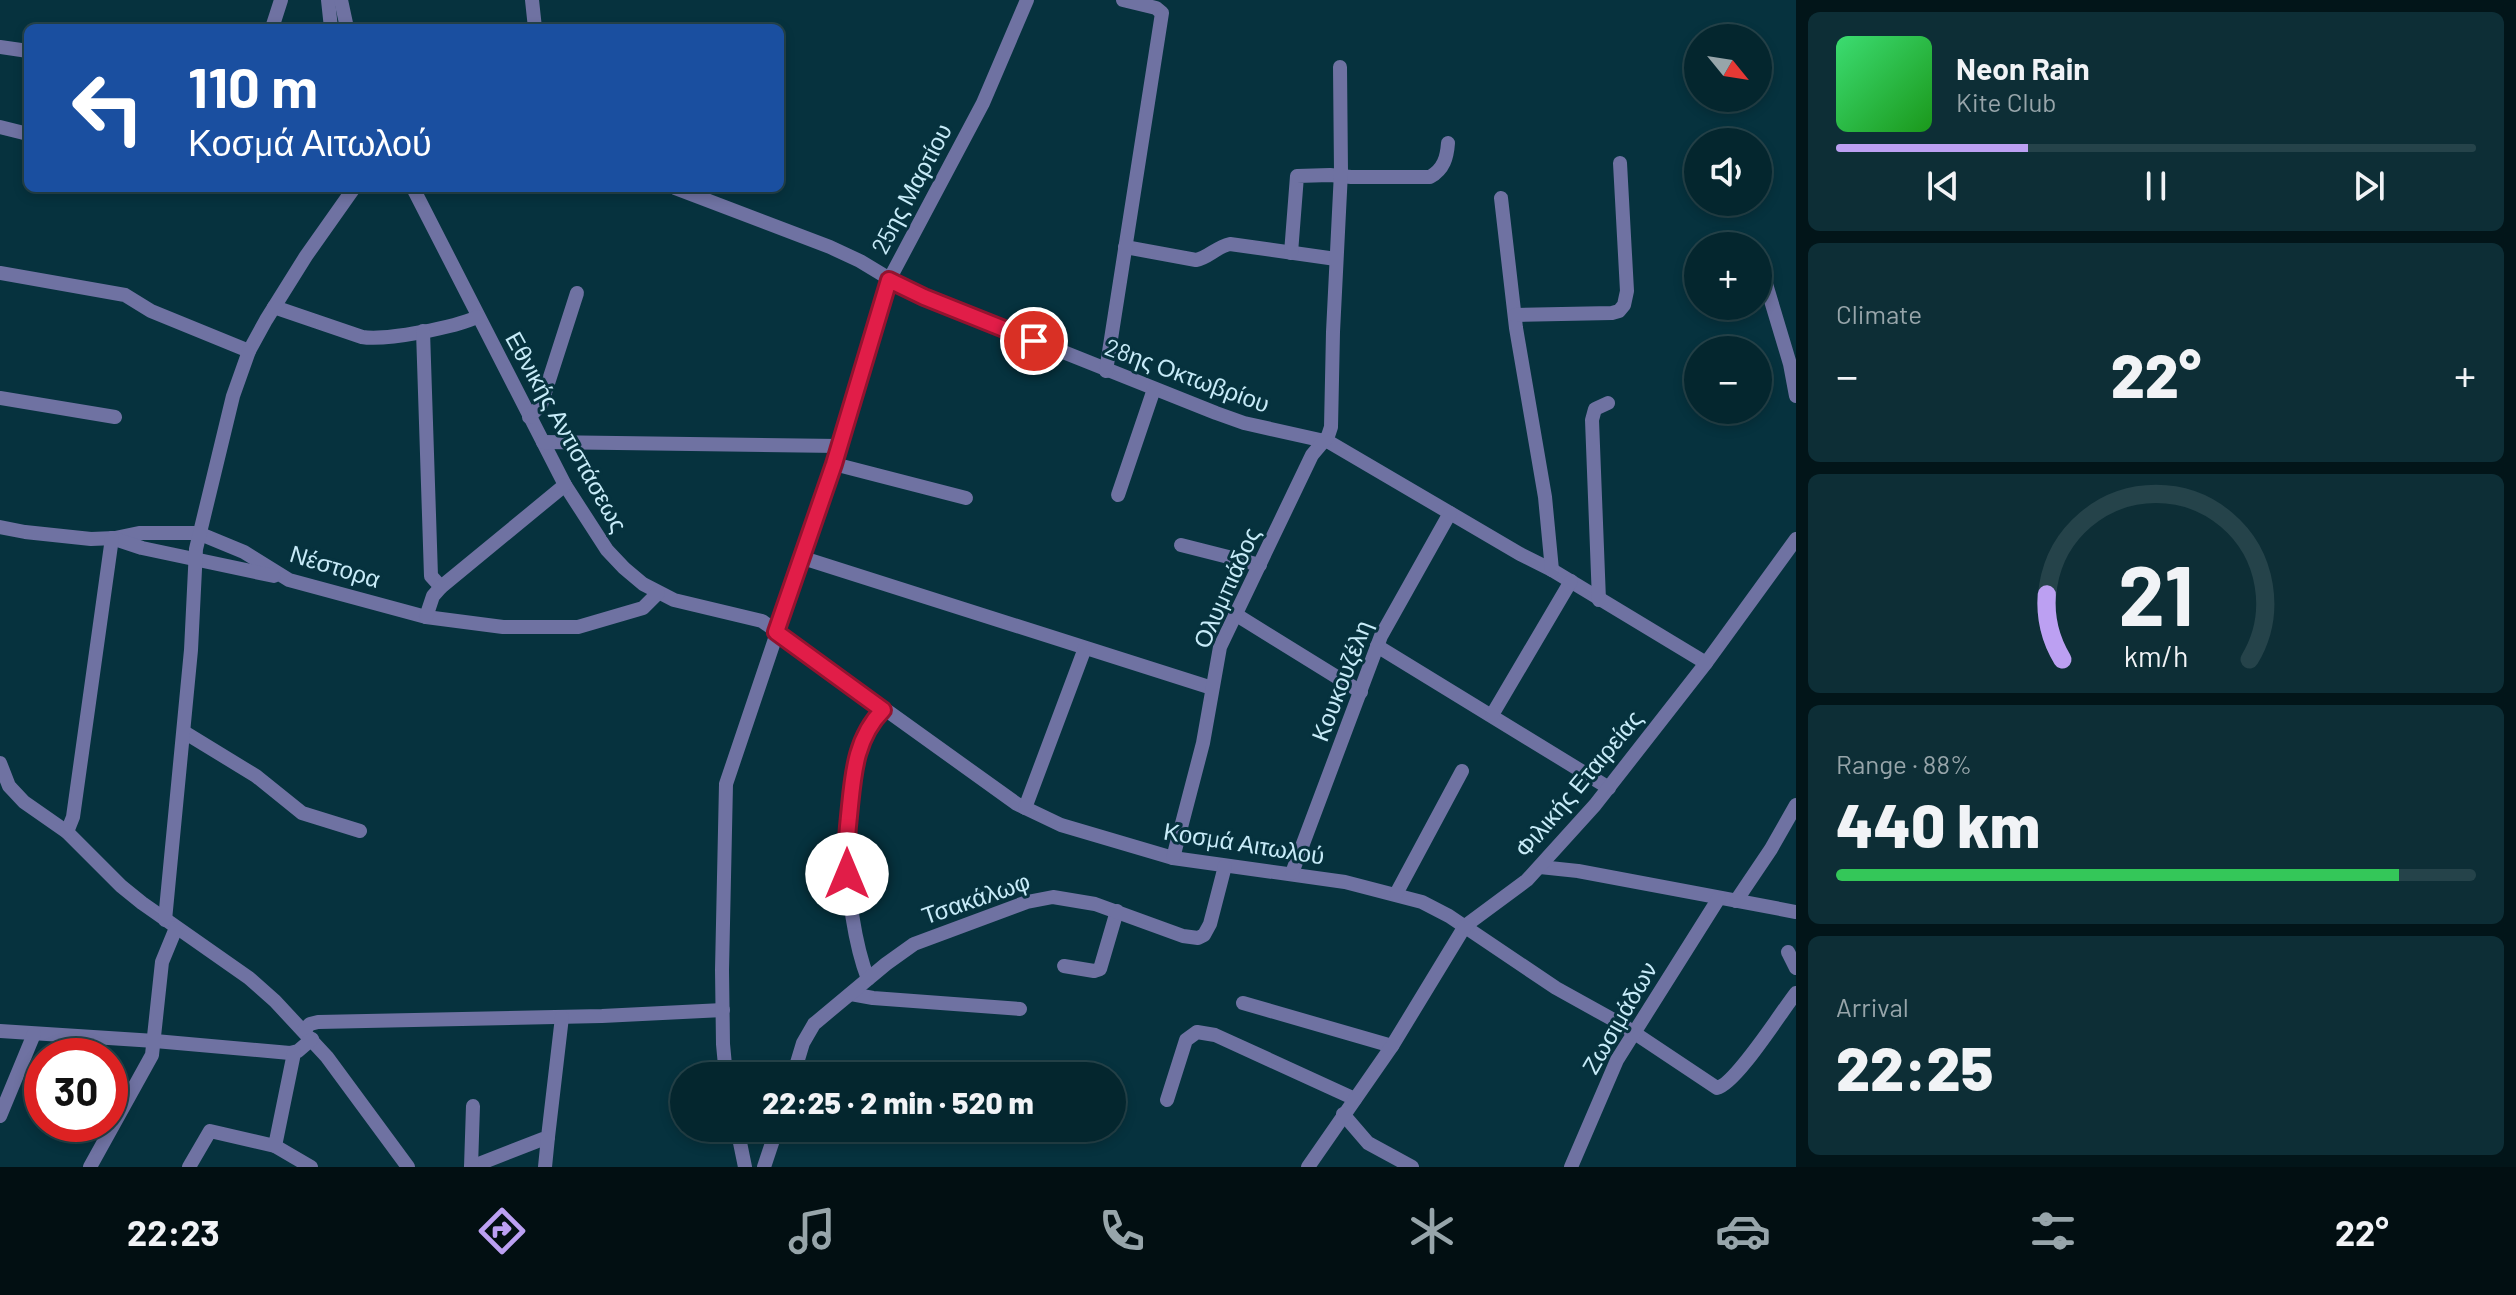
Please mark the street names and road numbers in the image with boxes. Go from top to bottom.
street label: 25ης Μαρτίου [864,118,957,258]
street label: Εθνικής Αντιστάσεως [500,326,634,536]
street label: 28ης Οκτωβρίου [1101,331,1274,418]
street label: Ολυμπιάδος [1186,522,1265,652]
street label: Νέστορα [287,538,384,593]
street label: Κουκουζέλη [1304,616,1377,745]
street label: Φιλικής Εταιρείας [1508,704,1648,862]
street label: Κοσμά Αιτωλού [1162,815,1327,870]
street label: Τσακάλωφ [918,866,1033,930]
street label: Ζωσιμάδων [1575,956,1662,1078]

